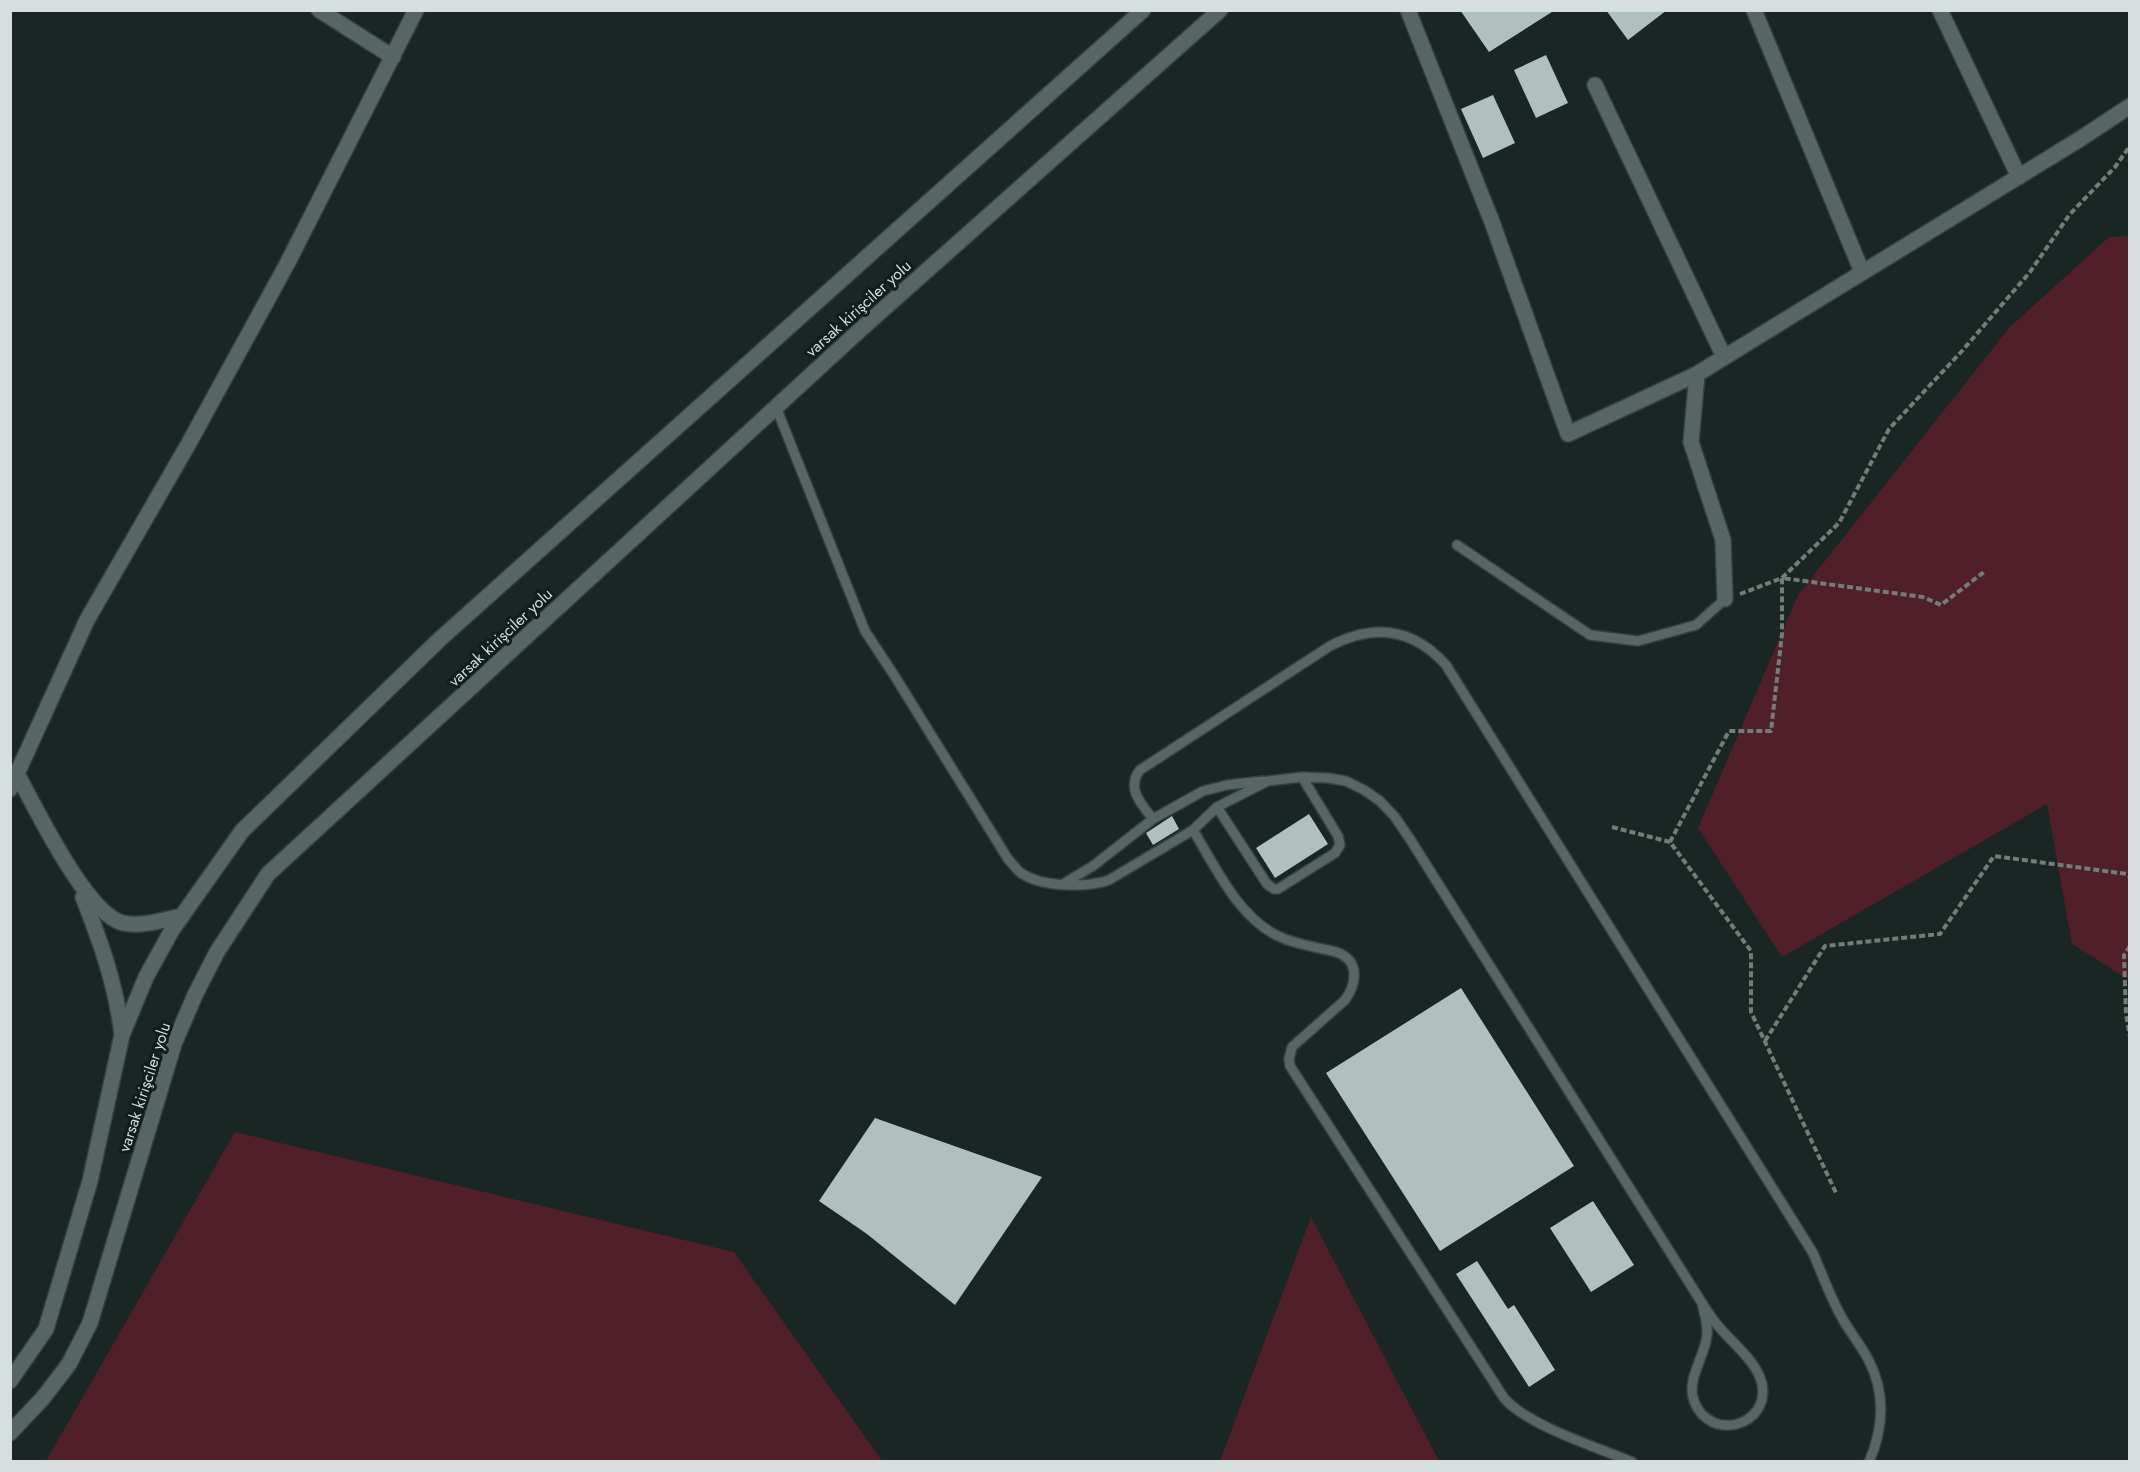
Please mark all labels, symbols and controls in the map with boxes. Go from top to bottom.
street label: varsak kirişciler yolu [800,255,916,362]
street label: varsak kirişciler yolu [443,583,558,692]
street label: varsak kirişciler yolu [113,1019,176,1155]

